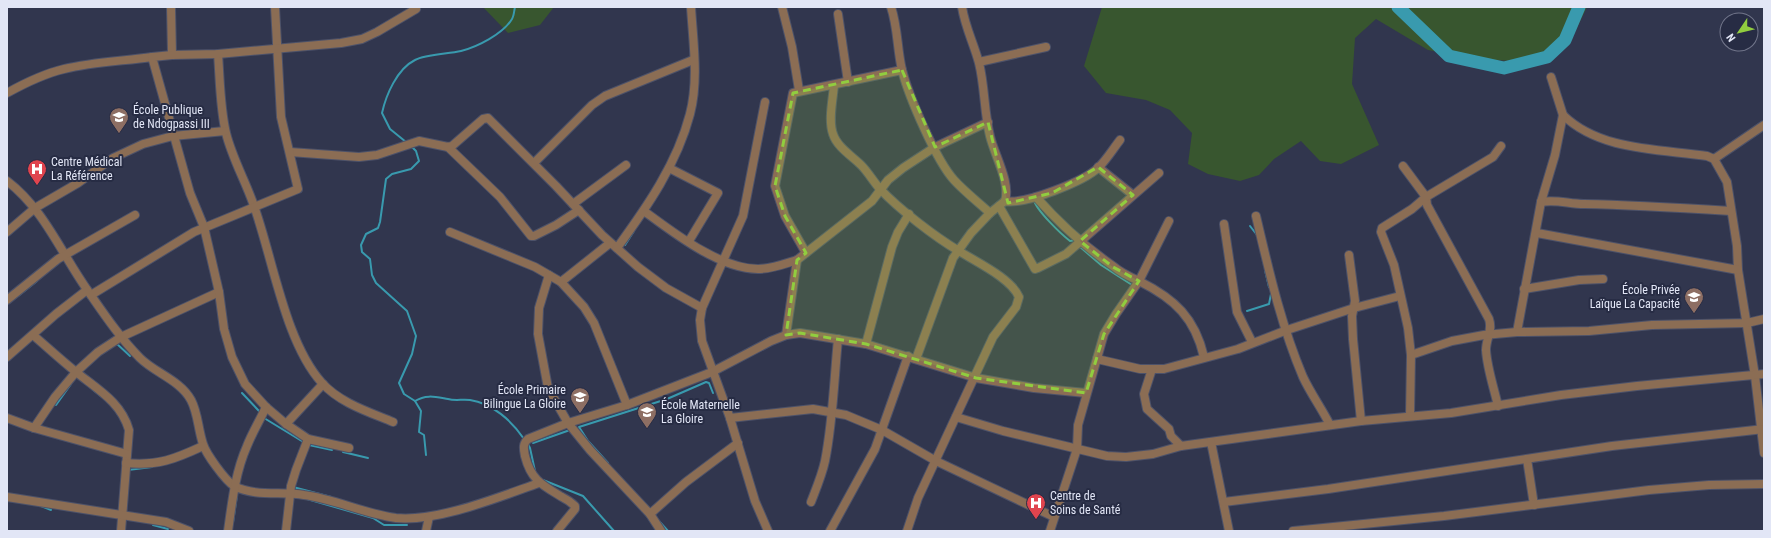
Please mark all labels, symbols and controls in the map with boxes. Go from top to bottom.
north arrow [1719,12,1759,52]
text: N [1724,31,1738,44]
place label: École Publique de Ndogpassi III [133,102,210,131]
school or university icon: École Publique de Ndogpassi III [108,106,130,134]
place label: Centre Médical La Référence [51,155,122,183]
hospital icon: Centre Médical La Référence [26,158,48,186]
place label: École Privée Laïque La Capacité [1590,282,1680,311]
school or university icon: École Privée Laïque La Capacité [1683,286,1705,314]
place label: École Primaire Bilingue La Gloire [483,382,566,411]
school or university icon: École Primaire Bilingue La Gloire [569,386,591,414]
place label: École Maternelle La Gloire [661,397,740,426]
school or university icon: École Maternelle La Gloire [636,401,658,429]
place label: Centre de Soins de Santé [1050,489,1121,517]
hospital icon: Centre de Soins de Santé [1025,492,1047,520]

